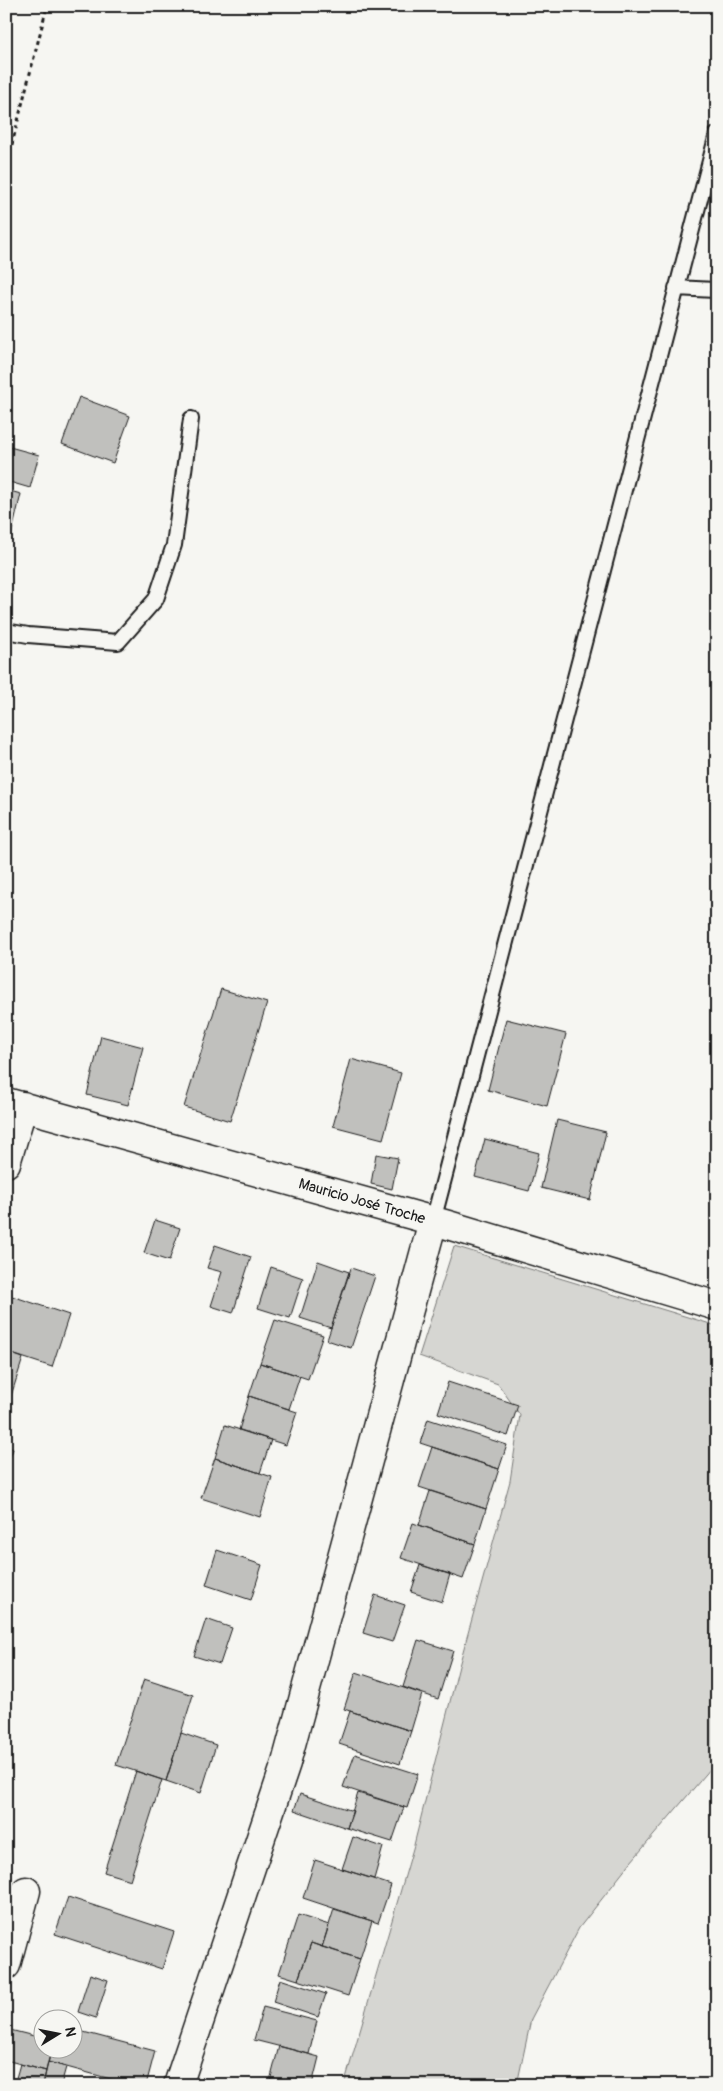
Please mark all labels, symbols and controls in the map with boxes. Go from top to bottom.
street label: Mauricio José Troche [296,1174,428,1229]
north arrow [32,2008,82,2058]
text: N [61,2026,80,2038]

